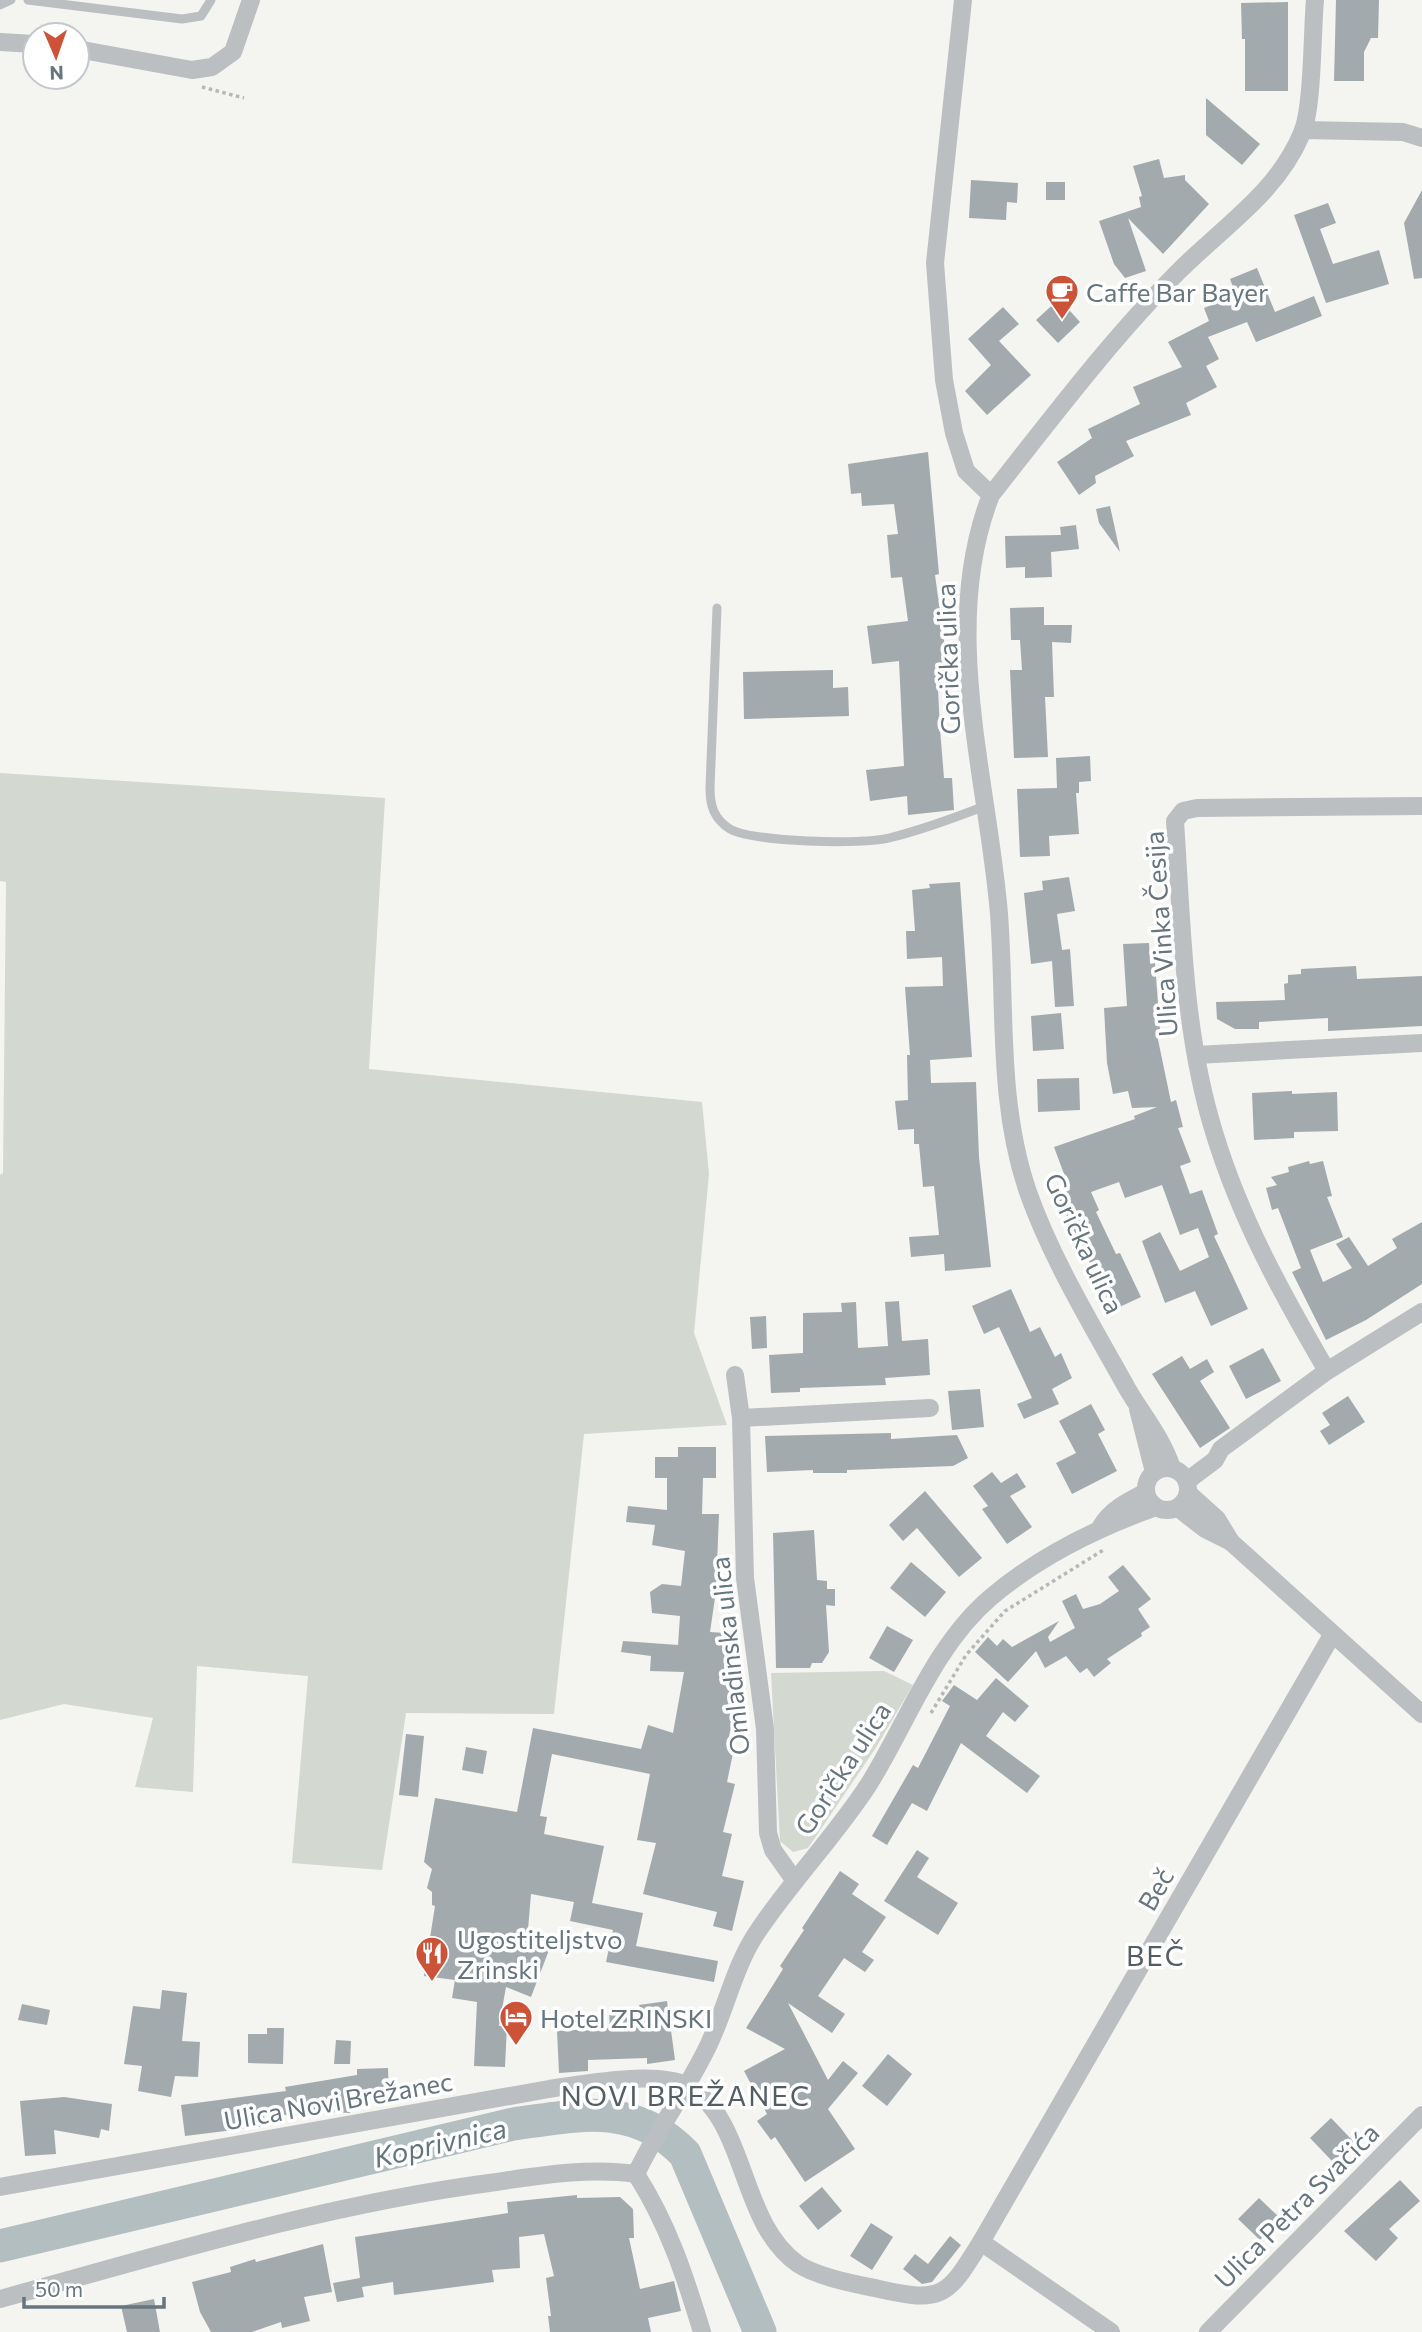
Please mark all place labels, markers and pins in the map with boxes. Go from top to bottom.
cafe icon: Caffe Bar Bayer [1043,272,1081,321]
place label: Caffe Bar Bayer [1086,276,1268,307]
place label: Ugostiteljstvo Zrinski [457,1923,622,1984]
restaurant icon: Ugostiteljstvo Zrinski [413,1934,451,1983]
hotel icon: Hotel ZRINSKI [497,1998,535,2047]
place label: Hotel ZRINSKI [540,2002,712,2033]

